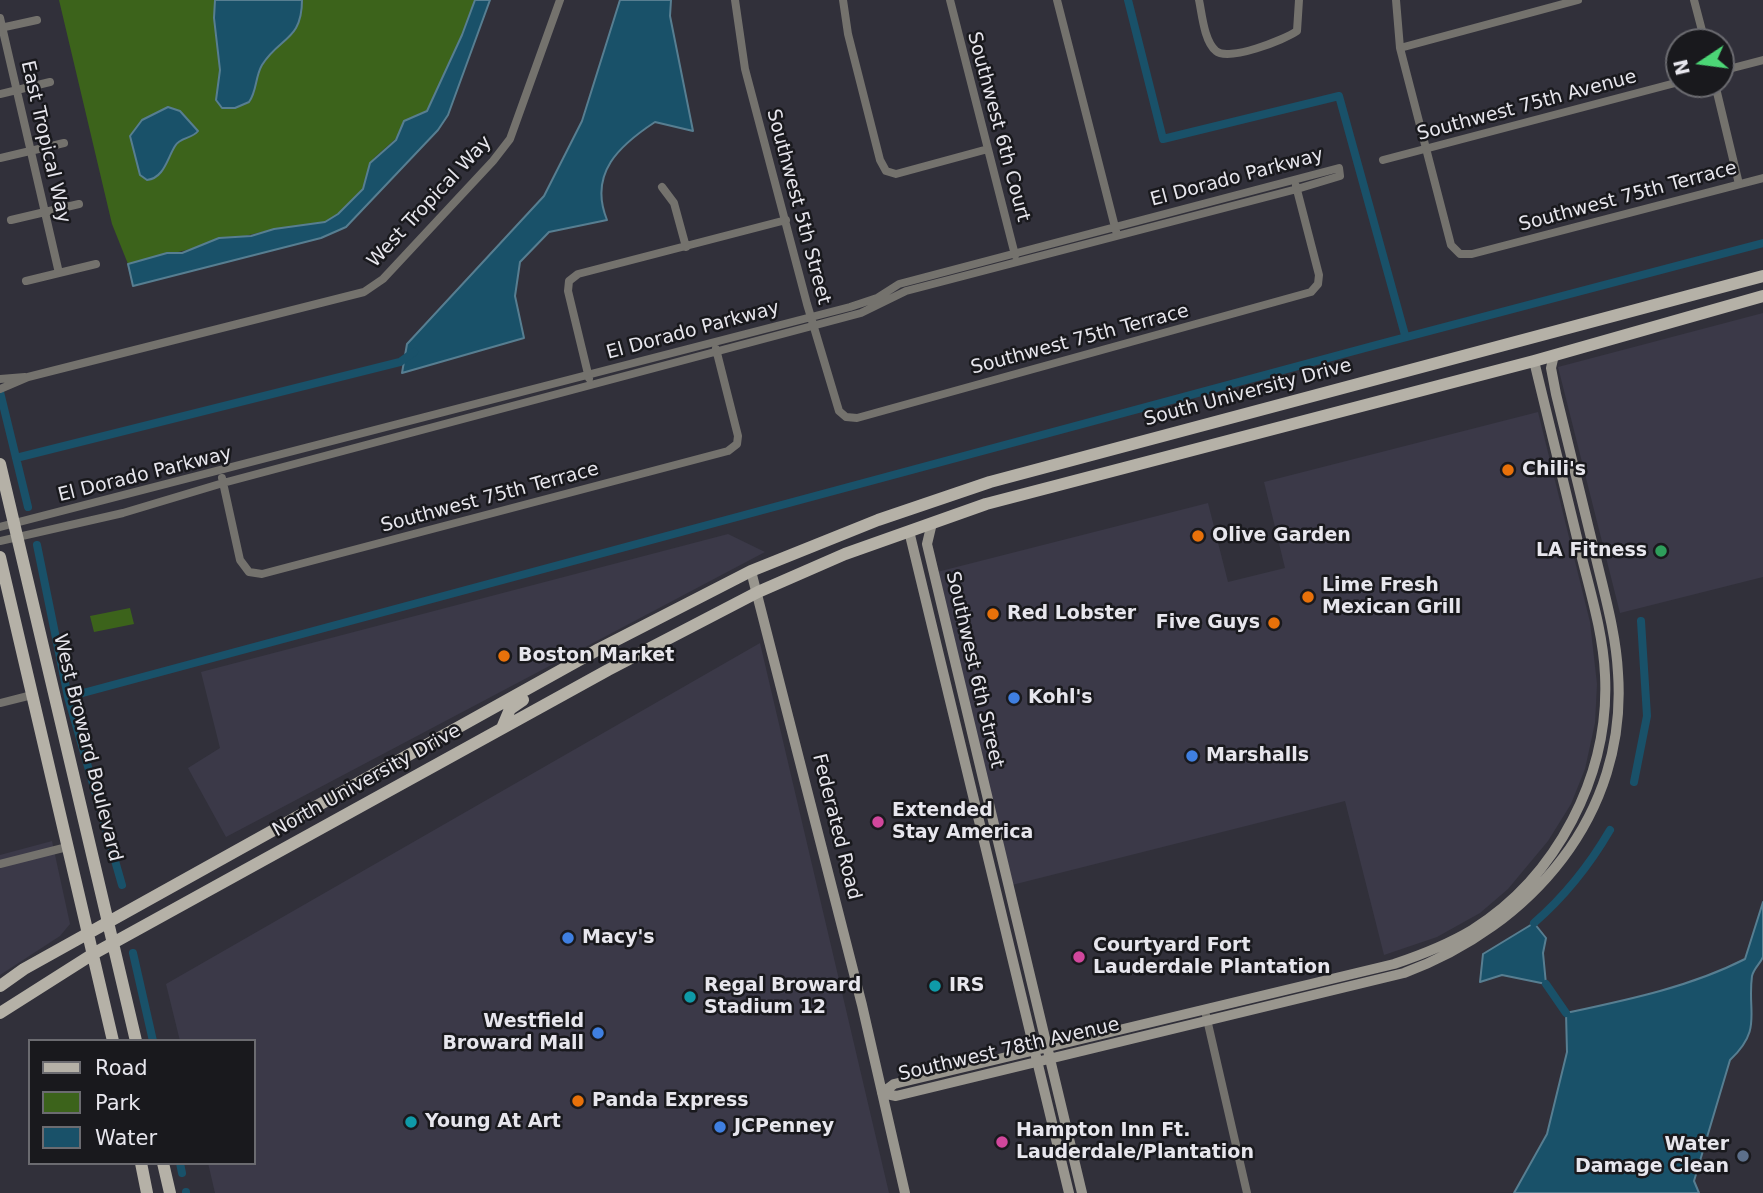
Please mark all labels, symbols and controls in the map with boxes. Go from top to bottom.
north arrow [1665,28,1735,98]
street label: Southwest 6th Court [962,30,1034,224]
text: N [1669,57,1694,77]
street label: East Tropical Way [15,59,75,225]
street label: Southwest 75th Avenue [1415,66,1639,146]
street label: Southwest 5th Street [761,107,835,307]
street label: West Tropical Way [363,131,497,273]
street label: El Dorado Parkway [1148,144,1326,212]
street label: Southwest 75th Terrace [1517,157,1739,237]
street label: El Dorado Parkway [604,297,782,365]
street label: Southwest 75th Terrace [969,300,1191,380]
street label: South University Drive [1142,354,1354,432]
street label: El Dorado Parkway [56,442,234,508]
street label: Southwest 75th Terrace [379,458,601,538]
place label: Chili's [1522,459,1586,481]
marker: Chili's [1500,462,1516,478]
place label: Olive Garden [1212,525,1351,547]
marker: Olive Garden [1190,528,1206,544]
place label: LA Fitness [1536,540,1647,562]
marker: LA Fitness [1653,543,1669,559]
street label: Southwest 6th Street [940,569,1008,771]
place label: Lime Fresh Mexican Grill [1322,575,1461,619]
marker: Lime Fresh Mexican Grill [1300,589,1316,605]
place label: Red Lobster [1007,603,1136,625]
marker: Red Lobster [985,606,1001,622]
place label: Five Guys [1156,612,1260,634]
marker: Five Guys [1266,615,1282,631]
street label: West Broward Boulevard [48,632,126,864]
place label: Boston Market [518,645,674,667]
marker: Boston Market [496,648,512,664]
place label: Kohl's [1028,687,1093,709]
marker: Kohl's [1006,690,1022,706]
street label: North University Drive [269,720,465,842]
place label: Marshalls [1206,745,1309,767]
marker: Marshalls [1184,748,1200,764]
street label: Federated Road [807,752,865,902]
place label: Extended Stay America [892,800,1033,844]
marker: Extended Stay America [870,814,886,830]
place label: Macy's [582,927,655,949]
marker: Macy's [560,930,576,946]
place label: Courtyard Fort Lauderdale Plantation [1093,935,1331,979]
marker: Courtyard Fort Lauderdale Plantation [1071,949,1087,965]
place label: Regal Broward Stadium 12 [704,975,861,1019]
place label: IRS [949,975,984,997]
marker: IRS [927,978,943,994]
marker: Regal Broward Stadium 12 [682,989,698,1005]
place label: Westfield Broward Mall [442,1011,584,1055]
street label: Southwest 78th Avenue [896,1013,1122,1087]
marker: Westfield Broward Mall [590,1025,606,1041]
legend [28,1039,256,1165]
text: Road [95,1056,148,1080]
place label: Panda Express [592,1090,749,1112]
text: Park [95,1091,140,1115]
marker: Panda Express [570,1093,586,1109]
place label: Young At Art [425,1111,561,1133]
marker: Young At Art [403,1114,419,1130]
place label: JCPenney [734,1116,834,1138]
marker: JCPenney [712,1119,728,1135]
place label: Hampton Inn Ft. Lauderdale/Plantation [1016,1120,1254,1164]
text: Water [95,1126,157,1150]
marker: Hampton Inn Ft. Lauderdale/Plantation [994,1134,1010,1150]
place label: Water Damage Clean [1575,1134,1729,1178]
marker: Water Damage Clean [1735,1148,1751,1164]

